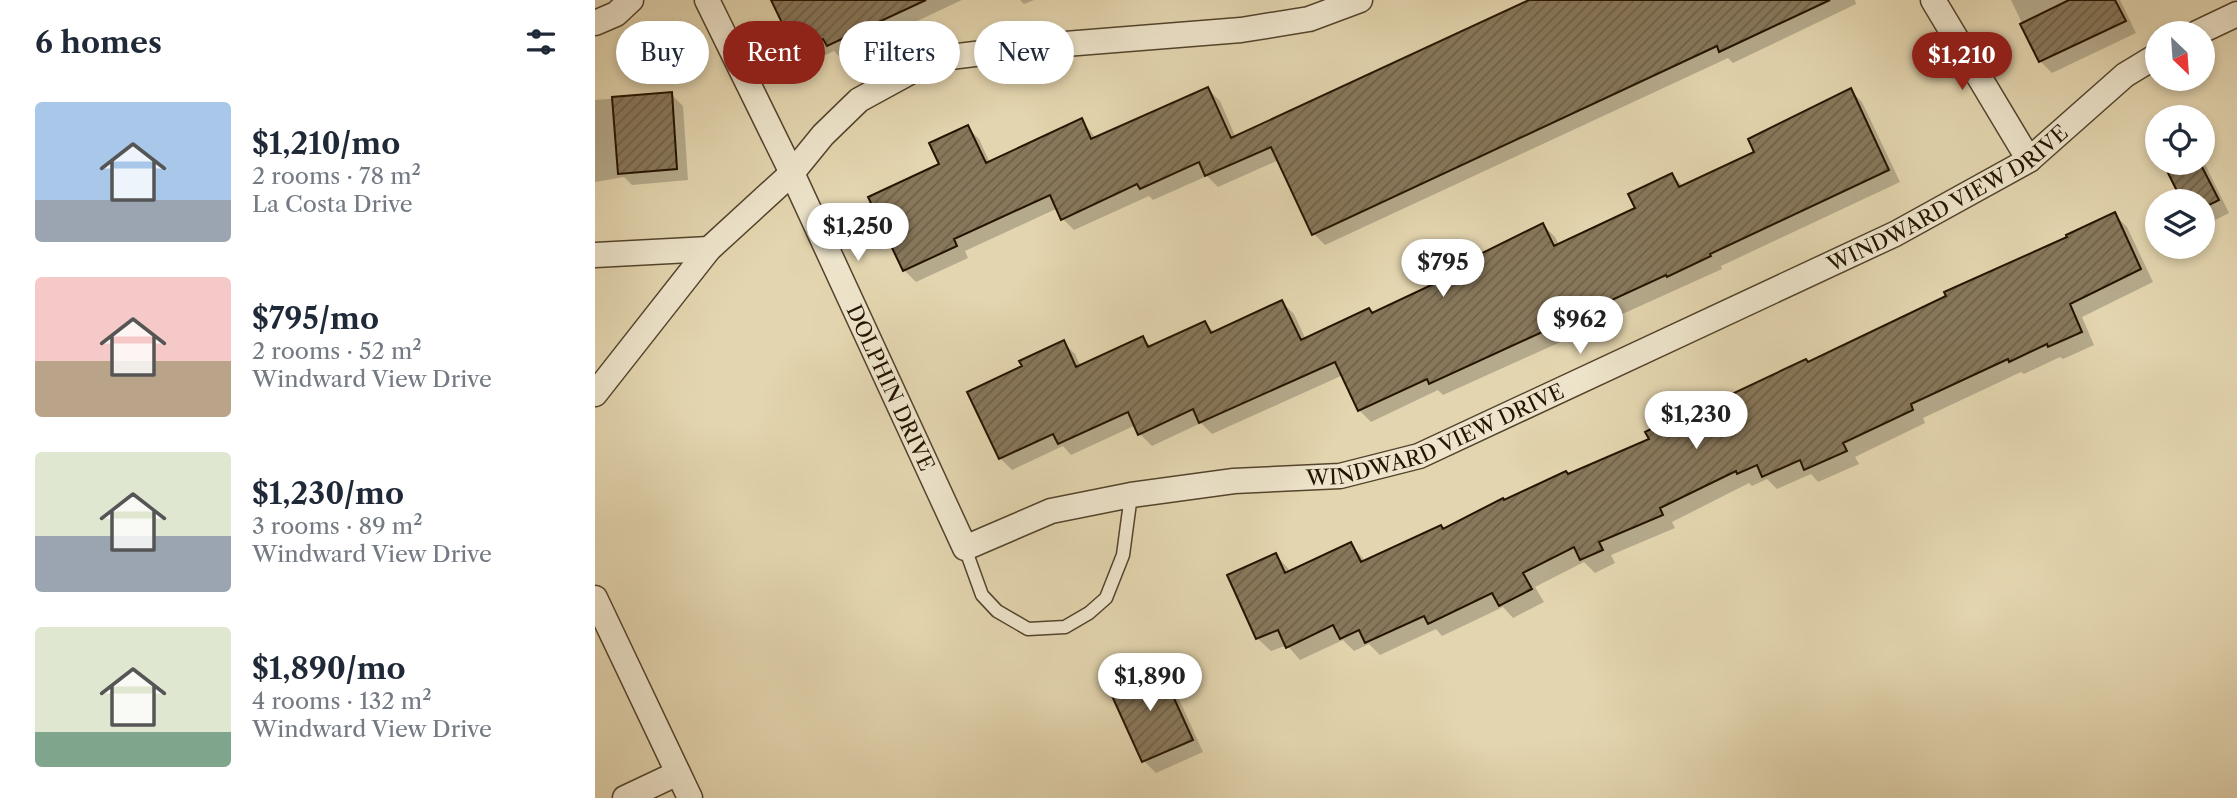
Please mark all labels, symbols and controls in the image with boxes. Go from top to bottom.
chip: Buy [616,21,709,84]
chip: Rent [723,21,825,84]
chip: Filters [839,21,960,84]
chip: New [974,21,1074,84]
north arrow [2145,21,2215,91]
map controls [2145,21,2215,259]
icon: filters [522,23,560,61]
text: 6 homes [35,24,162,61]
pin: $1,210 [1905,32,2019,92]
text: $1,210 [1928,41,1996,69]
button: locate [2145,105,2215,175]
street label: WINDWARD VIEW DRIVE [1822,119,2073,277]
text: $1,210/mo [252,125,400,162]
icon: home [91,130,175,214]
text: 2 rooms · 78 m² [252,162,421,190]
button: layers [2145,189,2215,259]
text: La Costa Drive [252,190,413,218]
pin: $1,250 [801,204,915,263]
text: $1,250 [823,212,893,240]
pin: $795 [1402,240,1484,299]
text: $795 [1417,248,1469,276]
pin: $962 [1539,296,1621,356]
text: $795/mo [252,300,379,337]
street label: DOLPHIN DRIVE [842,300,940,475]
icon: home [91,305,175,389]
text: $962 [1553,305,1607,333]
text: 2 rooms · 52 m² [252,337,422,365]
text: Windward View Drive [252,365,492,393]
street label: WINDWARD VIEW DRIVE [1305,378,1568,490]
pin: $1,230 [1639,392,1753,451]
text: $1,230 [1661,400,1731,428]
text: $1,230/mo [252,475,404,512]
icon: home [91,480,175,564]
text: 3 rooms · 89 m² [252,512,423,540]
text: Windward View Drive [252,540,492,568]
text: $1,890/mo [252,650,406,687]
pin: $1,890 [1093,654,1207,713]
icon: home [91,655,175,739]
text: $1,890 [1114,662,1186,690]
text: 4 rooms · 132 m² [252,687,432,715]
text: Windward View Drive [252,715,492,743]

